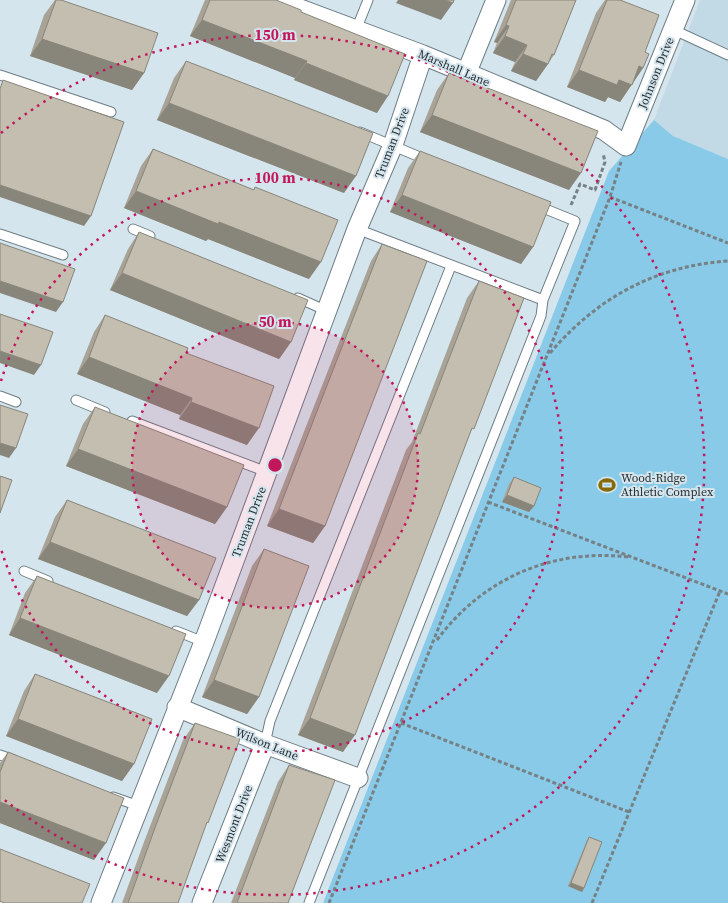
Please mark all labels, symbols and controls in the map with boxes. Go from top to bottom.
text: 150 m [254,24,296,45]
street label: Johnson Drive [634,35,678,112]
street label: Marshall Lane [416,46,492,90]
street label: Truman Drive [371,105,413,181]
text: 100 m [254,167,296,188]
text: 50 m [258,311,292,332]
centre of rings [266,456,284,474]
place label: Wood-Ridge Athletic Complex [621,470,714,500]
sports icon: Wood-Ridge Athletic Complex [597,475,617,495]
street label: Truman Drive [228,484,270,560]
street label: Wilson Lane [233,724,301,764]
street label: Wesmont Drive [212,783,256,865]

